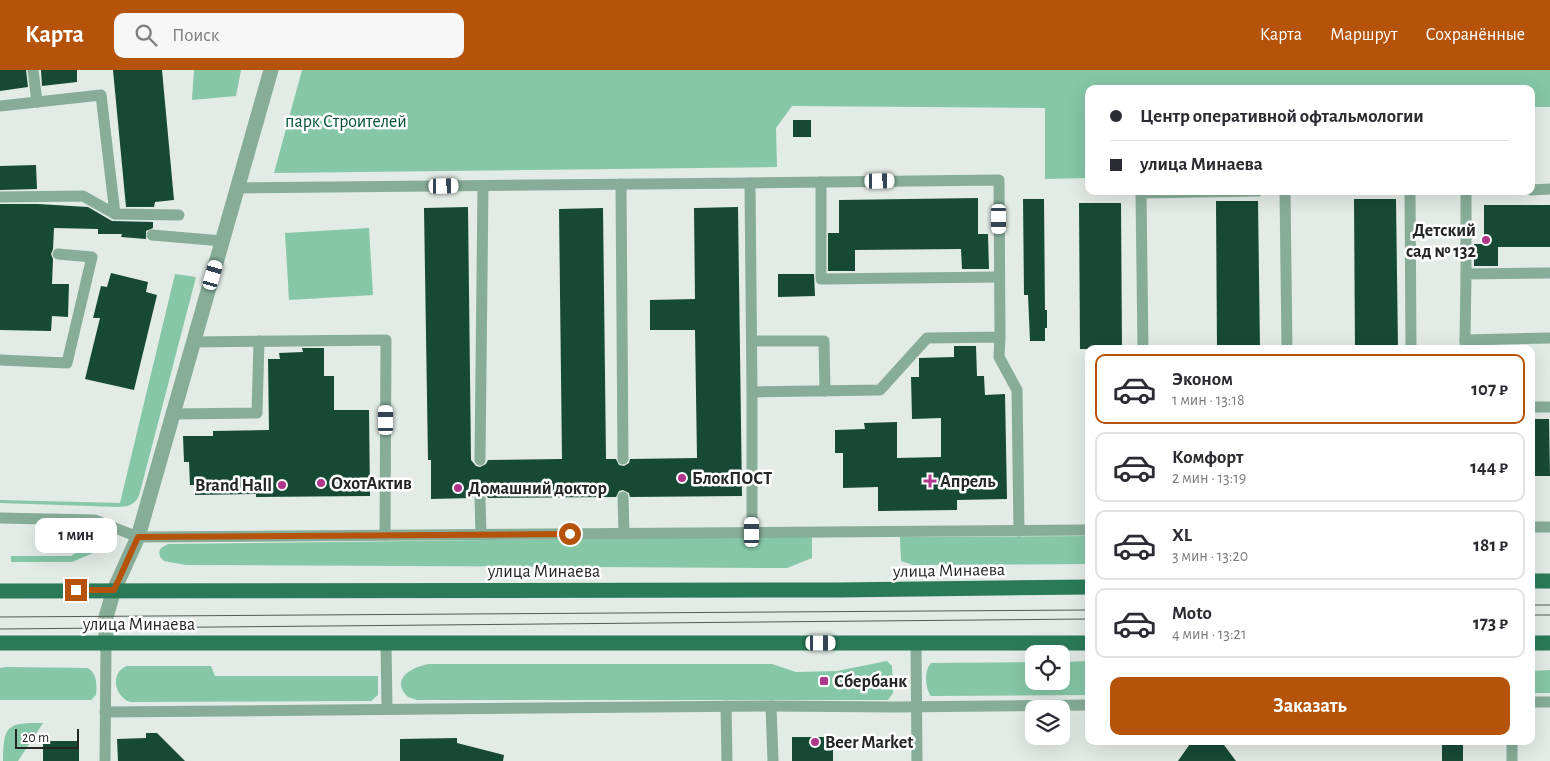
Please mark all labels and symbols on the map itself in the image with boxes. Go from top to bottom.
park label: парк Строителей [285,113,407,131]
car [864,173,895,189]
car [428,178,459,194]
car [991,204,1006,234]
place label: Детский сад № 132 [1406,222,1477,261]
marker: Детский сад № 132 [1480,234,1492,246]
car [201,259,224,291]
car [378,405,393,435]
place label: БлокПОСТ [692,470,772,488]
marker: БлокПОСТ [676,472,688,484]
place label: Апрель [940,473,996,491]
place label: ОхотАктив [331,475,412,493]
marker: Апрель [924,475,936,487]
place label: Brand Hall [195,477,272,495]
marker: ОхотАктив [315,477,327,489]
marker: Brand Hall [276,479,288,491]
place label: Домашний доктор [468,480,607,498]
marker: Домашний доктор [452,482,464,494]
car [744,517,759,547]
callout: 1 мин [35,518,117,552]
route start [559,523,581,545]
street label: улица Минаева [892,561,1005,581]
street label: улица Минаева [487,563,600,581]
route end [65,579,87,601]
street label: улица Минаева [82,616,195,634]
car [806,636,836,651]
place label: Сбербанк [834,673,907,691]
marker: Сбербанк [818,675,830,687]
scale bar [15,726,79,749]
place label: Beer Market [825,734,913,752]
marker: Beer Market [809,736,821,748]

